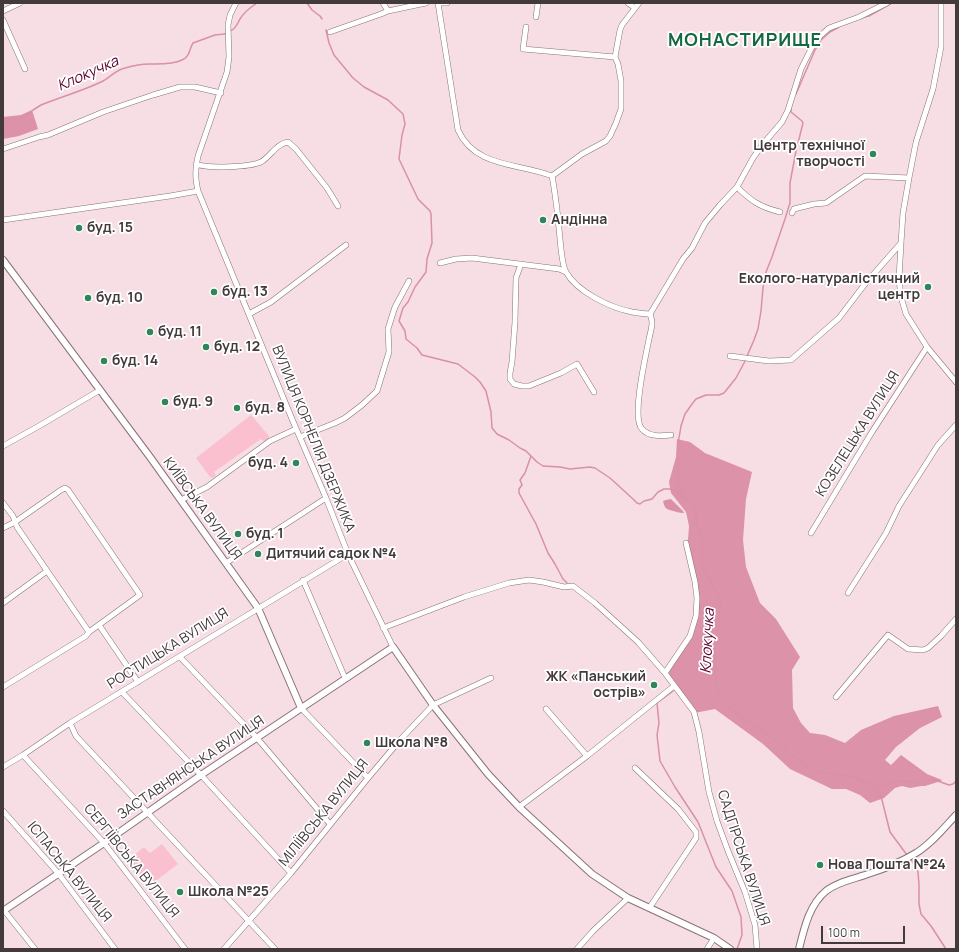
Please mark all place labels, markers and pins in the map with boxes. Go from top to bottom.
place label: Центр технічної творчості [753,138,865,170]
marker: Центр технічної творчості [868,149,878,159]
place label: Андінна [551,212,607,228]
marker: Андінна [538,215,548,225]
place label: буд. 15 [87,220,133,236]
marker: буд. 15 [74,223,84,233]
place label: Еколого-натуралістичний центр [739,271,920,304]
marker: Еколого-натуралістичний центр [923,282,933,292]
place label: буд. 13 [222,284,268,300]
marker: буд. 13 [209,287,219,297]
place label: буд. 10 [96,290,143,306]
marker: буд. 10 [83,293,93,303]
place label: буд. 11 [158,324,202,340]
marker: буд. 11 [145,327,155,337]
place label: буд. 12 [214,339,260,355]
marker: буд. 12 [201,342,211,352]
place label: буд. 14 [112,353,158,369]
marker: буд. 14 [99,356,109,366]
place label: буд. 9 [173,394,213,410]
marker: буд. 9 [160,397,170,407]
place label: буд. 8 [245,400,285,416]
marker: буд. 8 [232,403,242,413]
place label: буд. 4 [248,455,288,471]
marker: буд. 4 [291,458,301,468]
place label: буд. 1 [246,526,284,542]
marker: буд. 1 [233,529,243,539]
place label: Дитячий садок №4 [266,546,397,562]
marker: Дитячий садок №4 [253,549,263,559]
place label: ЖК «Панський острів» [546,669,646,702]
marker: ЖК «Панський острів» [649,680,659,690]
place label: Школа №8 [375,735,448,751]
marker: Школа №8 [362,738,372,748]
place label: Нова Пошта №24 [828,857,946,873]
marker: Нова Пошта №24 [815,860,825,870]
place label: Школа №25 [188,884,269,900]
marker: Школа №25 [175,887,185,897]

